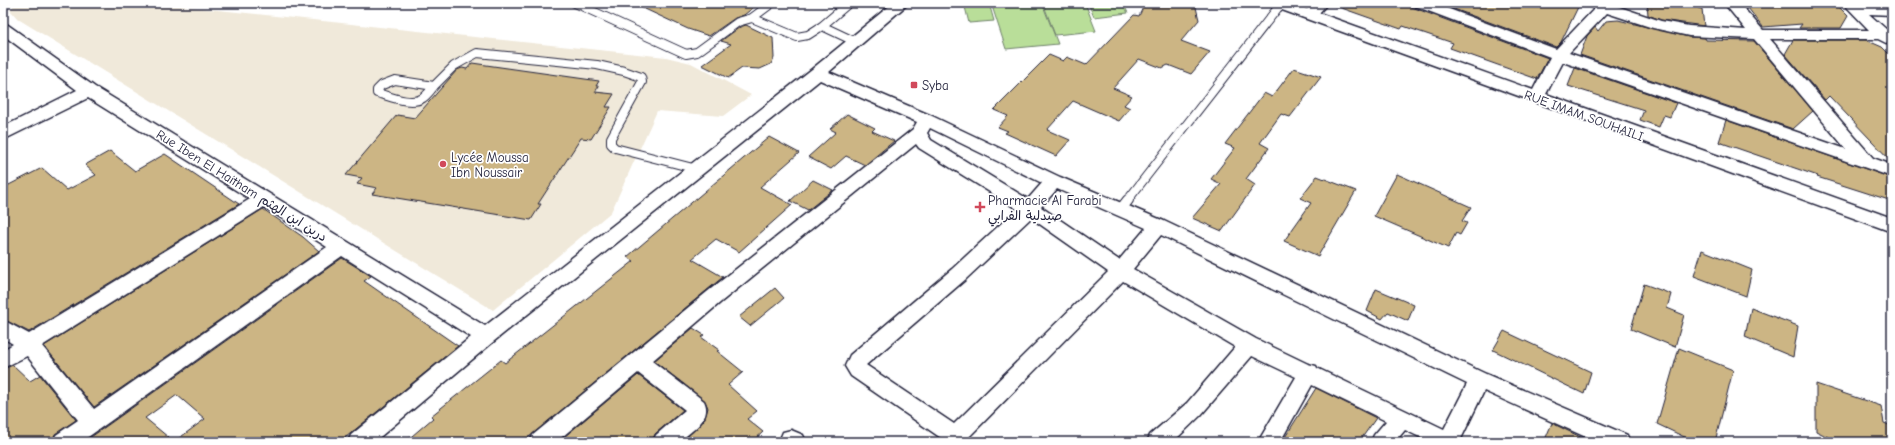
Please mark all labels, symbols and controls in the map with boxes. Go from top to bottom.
place label: Syba [922,78,949,93]
marker: Syba [909,80,919,90]
street label: RUE IMAM SOUHAILI [1522,87,1646,144]
street label: Rue Iben El Haitham دربن ابن الهثم [152,127,330,247]
place label: Lycée Moussa Ibn Noussair [451,150,529,180]
marker: Lycée Moussa Ibn Noussair [438,159,448,169]
place label: Pharmacie Al Farabi صيدلية الفرابي [988,193,1101,227]
marker: Pharmacie Al Farabi صيدلية الفرابي [975,202,985,212]

